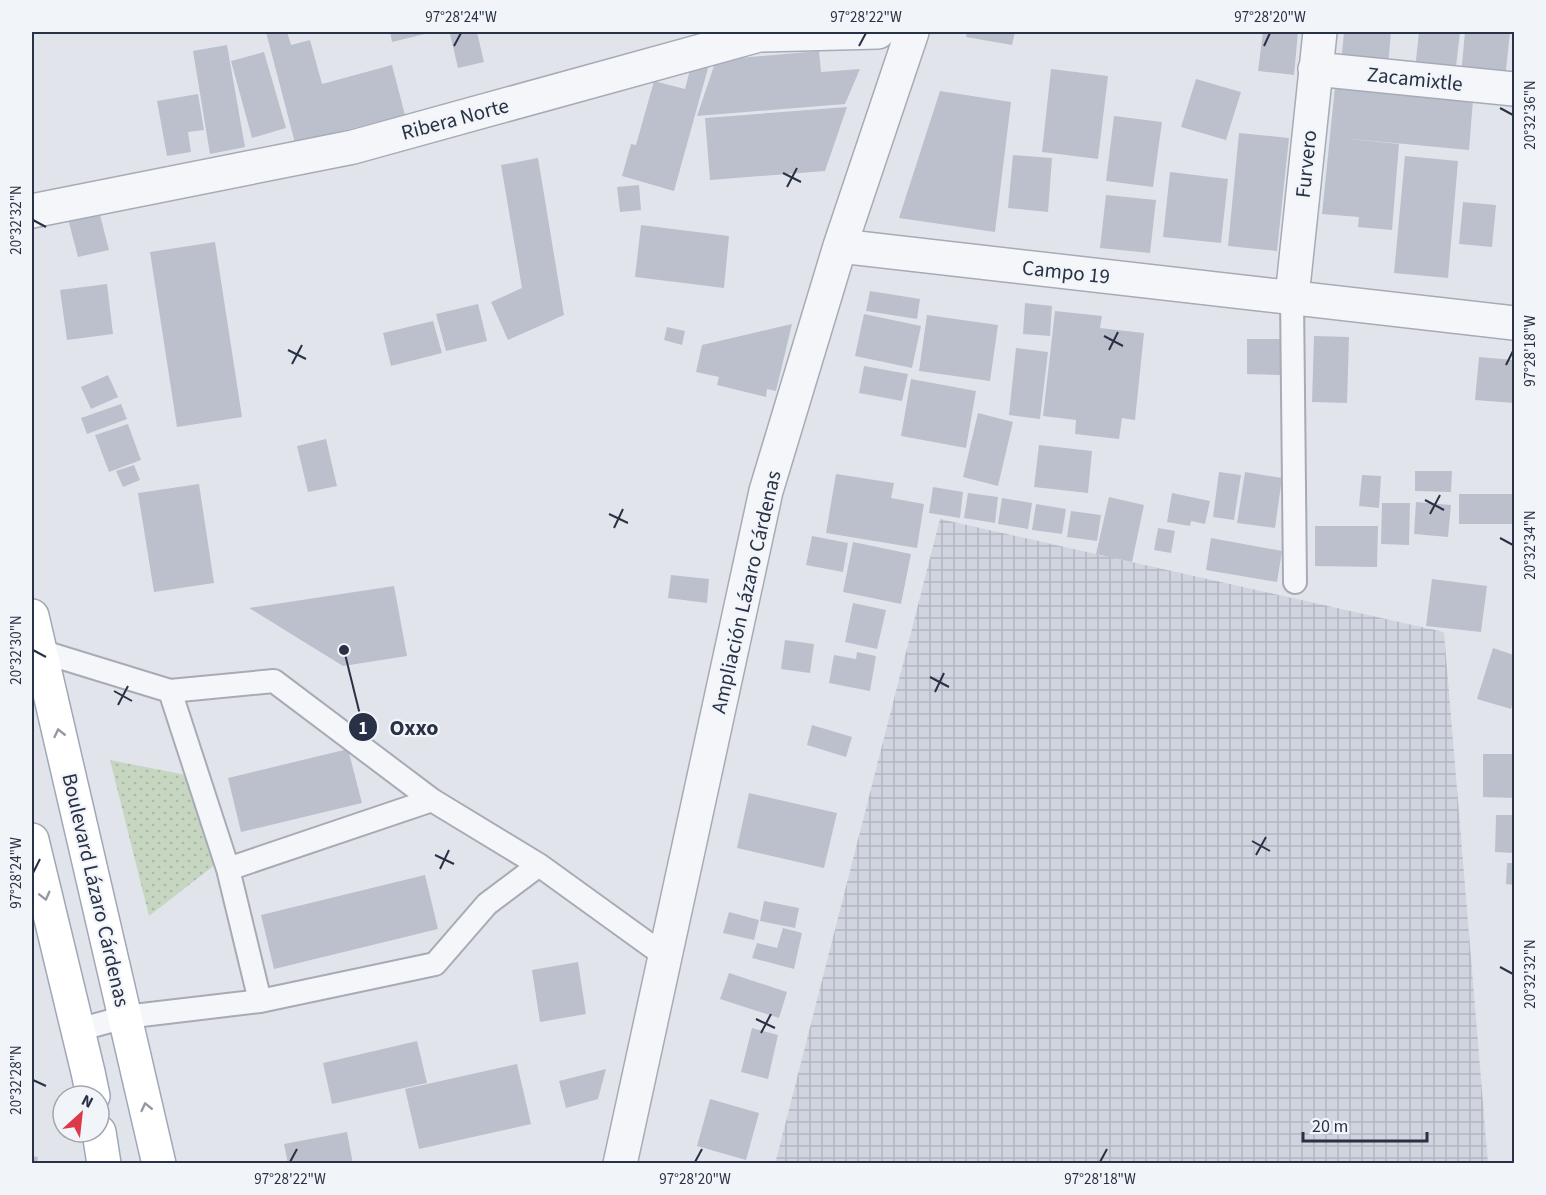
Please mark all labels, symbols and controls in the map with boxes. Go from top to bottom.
text: 97°28'24"W [425,7,497,28]
text: 97°28'22"W [830,7,902,28]
text: 97°28'20"W [1234,7,1306,28]
street label: Zacamixtle [1366,59,1464,99]
text: 20°32'36"N [1520,80,1541,150]
street label: Ribera Norte [398,90,512,148]
street label: Furvero [1288,129,1324,199]
text: 20°32'32"N [6,185,27,255]
street label: Campo 19 [1021,252,1111,292]
text: 97°28'18"W [1520,315,1541,387]
street label: Ampliación Lázaro Cárdenas [703,467,789,716]
text: 20°32'34"N [1520,510,1541,580]
text: 20°32'30"N [6,615,27,685]
callout: Oxxo [348,707,451,747]
text: Oxxo [390,712,438,744]
text: 1 [358,716,368,741]
one-way arrow [53,728,66,738]
street label: Boulevard Lázaro Cárdenas [55,770,138,1010]
text: 97°28'24"W [6,837,27,909]
one-way arrow [38,891,51,901]
text: 20°32'32"N [1520,939,1541,1009]
text: 20°32'28"N [6,1045,27,1115]
north arrow [51,1084,111,1144]
text: N [78,1089,97,1114]
one-way arrow [140,1102,153,1112]
scale bar [1303,1105,1428,1143]
text: 20 m [1312,1114,1348,1139]
text: 97°28'22"W [254,1169,326,1190]
text: 97°28'20"W [659,1169,731,1190]
text: 97°28'18"W [1064,1169,1136,1190]

